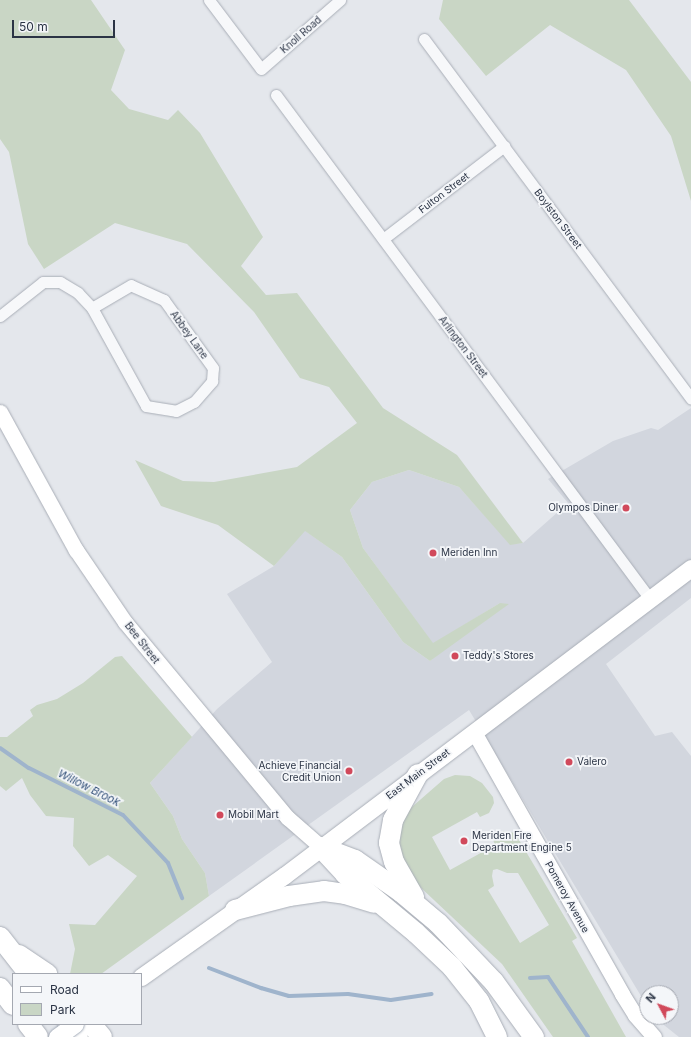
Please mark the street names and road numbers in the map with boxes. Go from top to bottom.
street label: Knoll Road [278,14,324,56]
street label: Fulton Street [416,170,472,216]
street label: Boylston Street [532,187,584,251]
street label: Abbey Lane [168,309,210,361]
street label: Arlington Street [436,314,490,380]
street label: Bee Street [122,620,162,666]
street label: East Main Street [384,746,452,802]
street label: Pomeroy Avenue [542,859,592,935]

